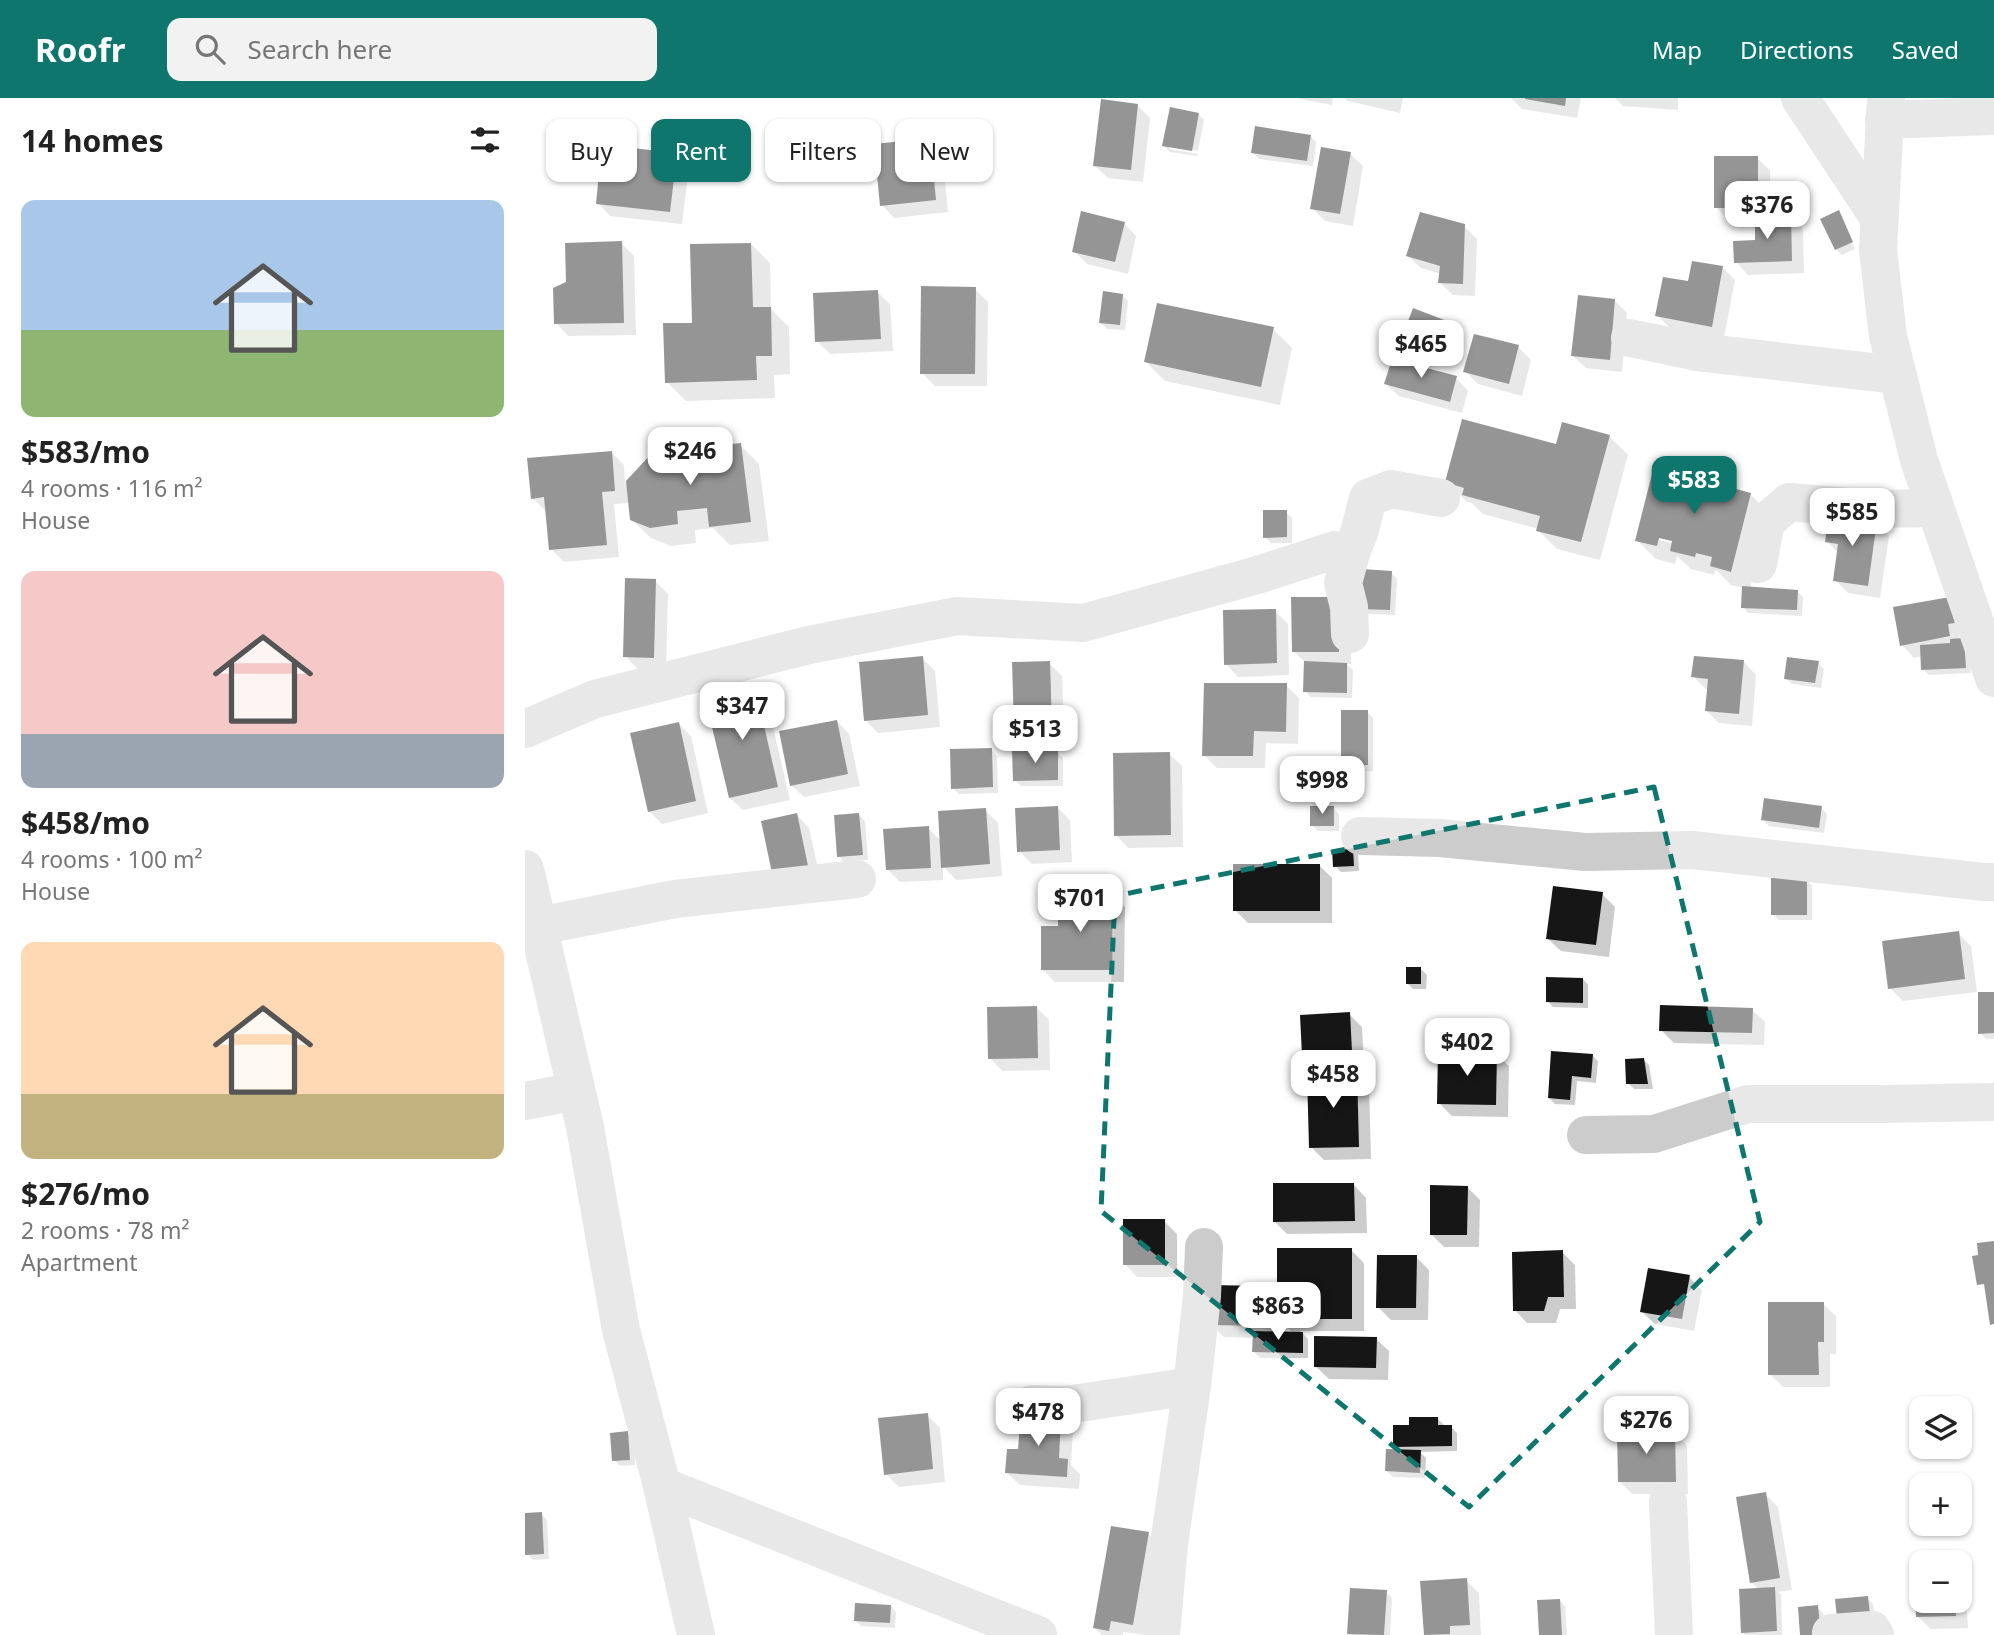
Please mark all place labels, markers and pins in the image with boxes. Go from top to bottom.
pin: $376 [1726,181,1808,241]
pin: $465 [1380,320,1462,380]
pin: $246 [649,428,731,487]
pin: $583 [1653,456,1735,516]
pin: $585 [1811,489,1893,548]
pin: $347 [701,682,783,742]
pin: $513 [994,706,1076,765]
pin: $998 [1281,756,1363,816]
pin: $701 [1039,874,1121,934]
pin: $402 [1426,1018,1508,1078]
pin: $458 [1292,1051,1374,1110]
pin: $863 [1237,1282,1319,1342]
pin: $478 [997,1388,1079,1448]
pin: $276 [1605,1396,1687,1456]

